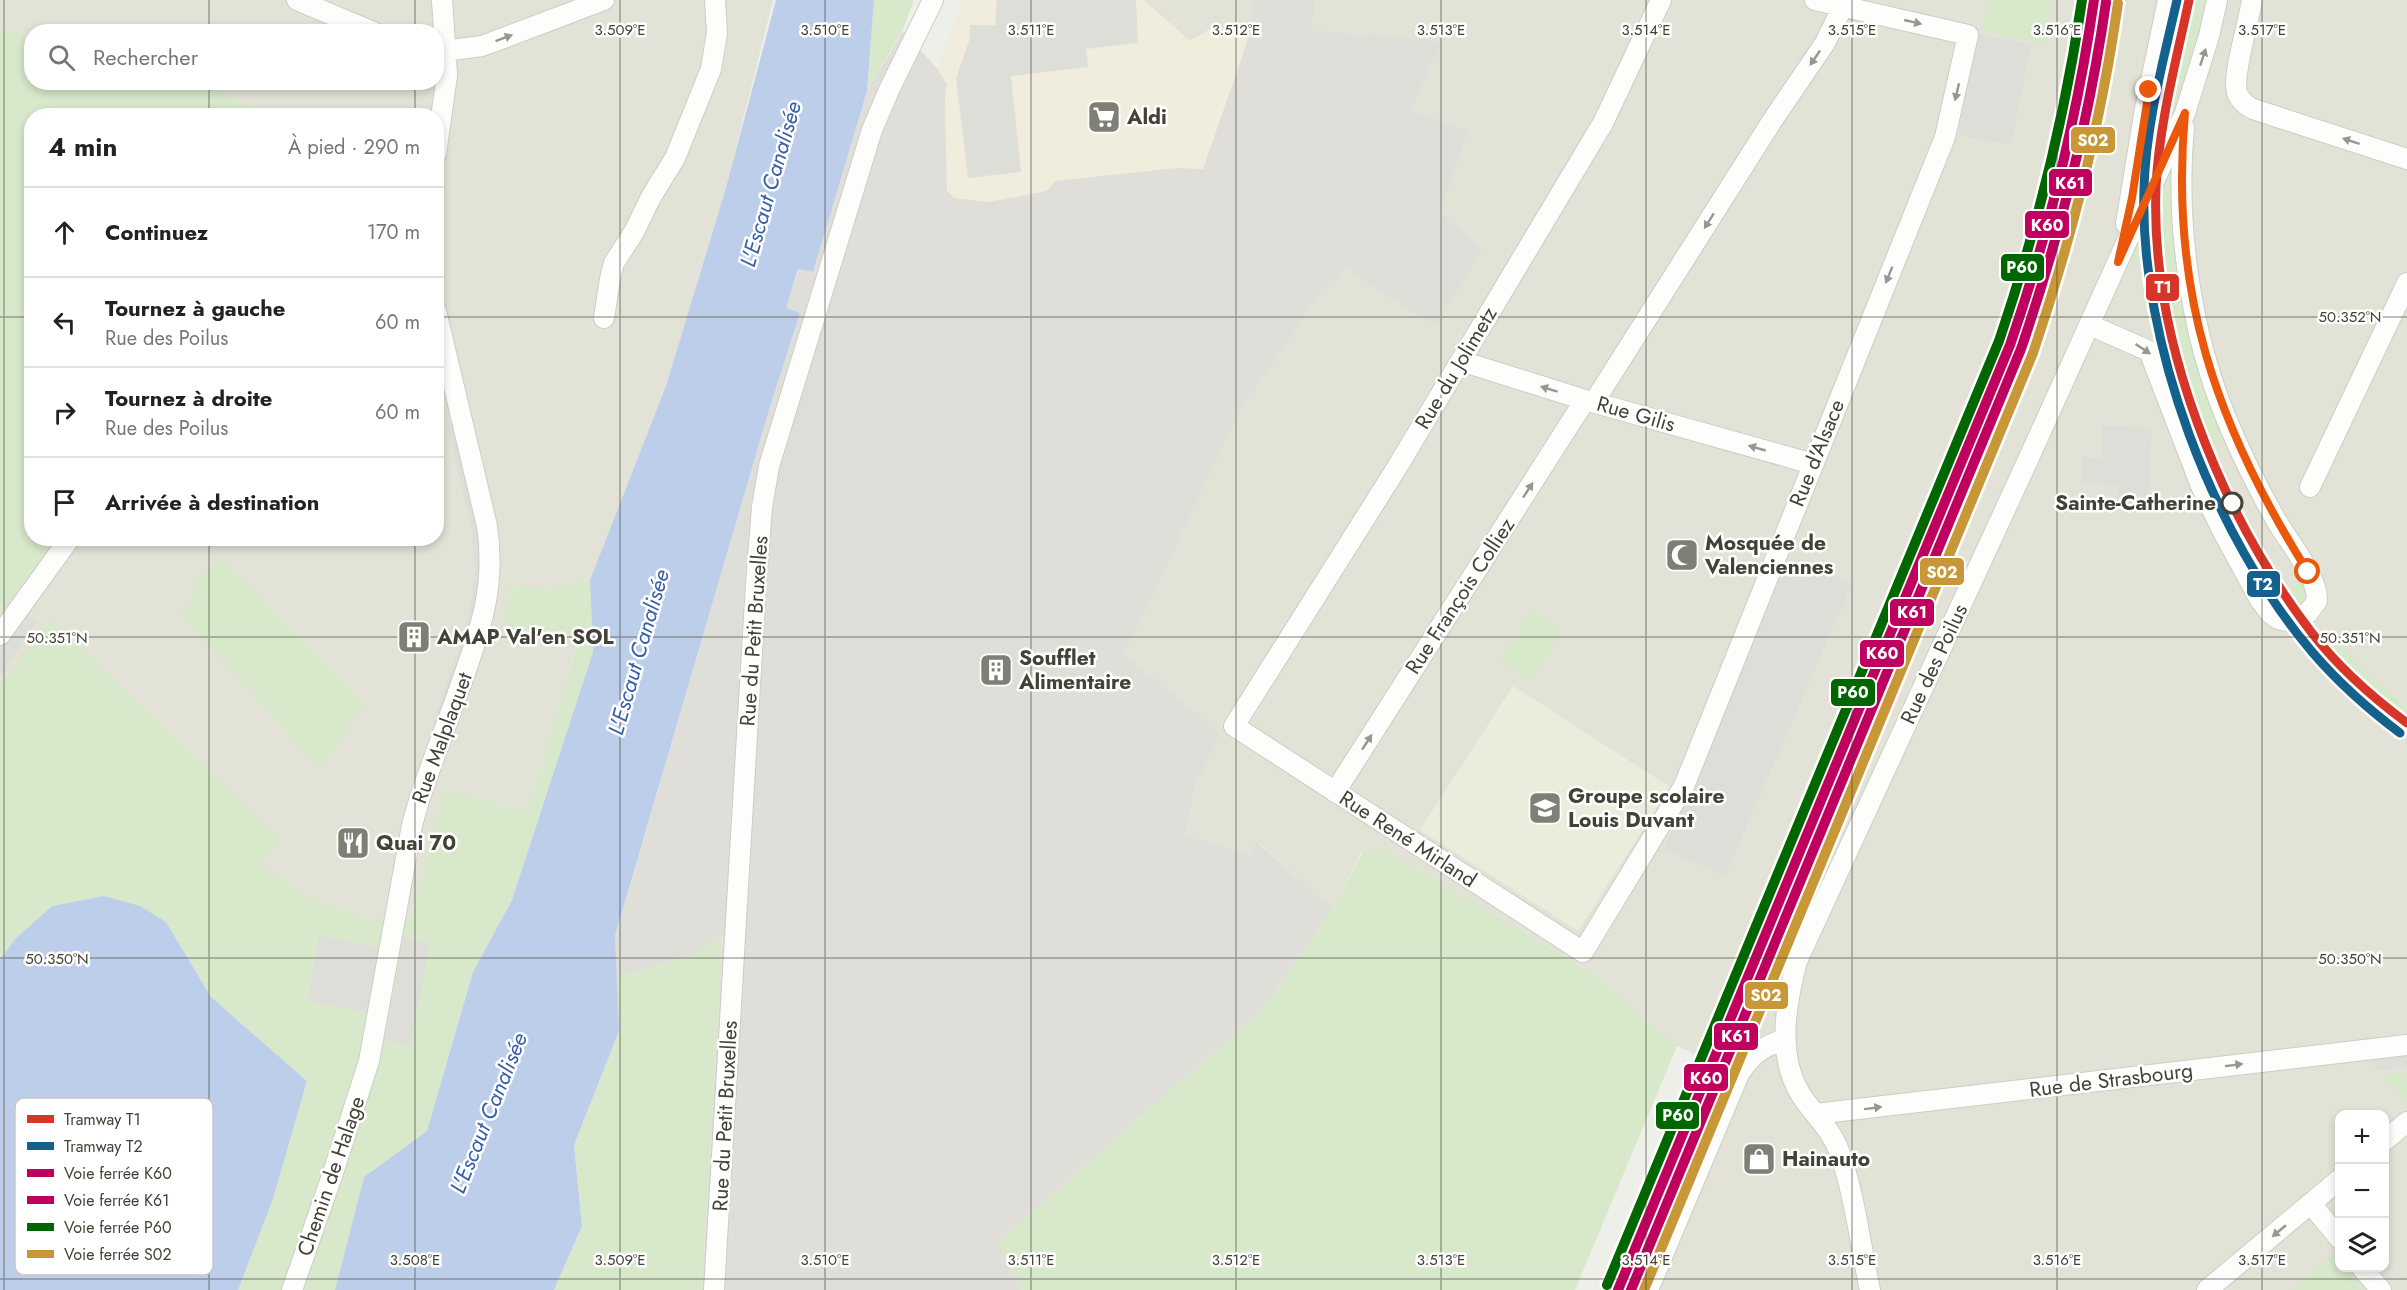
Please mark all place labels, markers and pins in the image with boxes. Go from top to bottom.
supermarket icon: Aldi [1086,99,1122,135]
place label: Aldi [1126,102,1167,132]
place label: Sainte-Catherine [2055,488,2216,518]
marker: Sainte-Catherine [2221,492,2243,514]
place label: Mosquée de Valenciennes [1704,528,1834,582]
mosque icon: Mosquée de Valenciennes [1664,537,1700,573]
building icon: AMAP Val'en SOL [396,619,432,655]
place label: AMAP Val'en SOL [436,622,614,652]
place label: Soufflet Alimentaire [1018,643,1131,697]
building icon: Soufflet Alimentaire [978,652,1014,688]
place label: Groupe scolaire Louis Duvant [1568,781,1725,835]
school or university icon: Groupe scolaire Louis Duvant [1527,790,1563,826]
restaurant icon: Quai 70 [335,825,371,861]
place label: Quai 70 [376,828,456,858]
shop icon: Hainauto [1741,1141,1777,1177]
place label: Hainauto [1782,1144,1870,1174]

